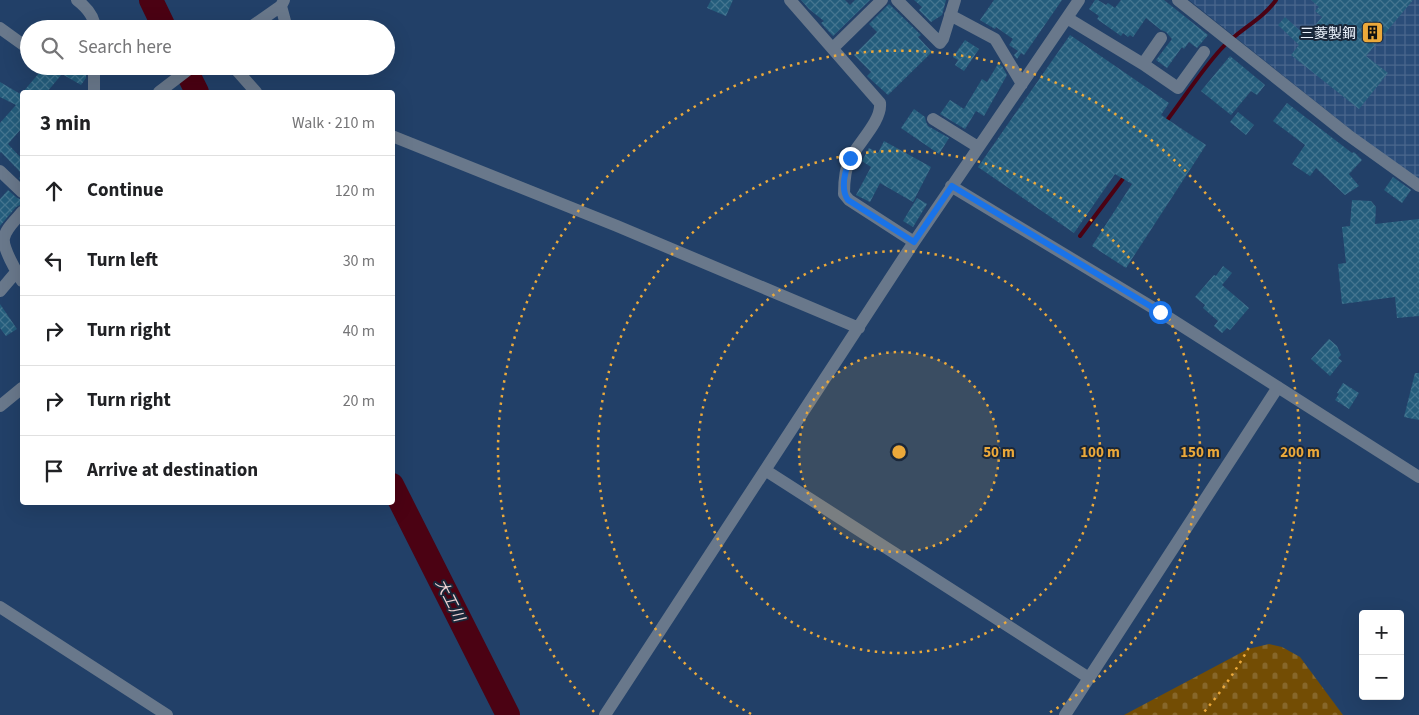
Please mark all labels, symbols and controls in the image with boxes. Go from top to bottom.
search box [20,20,395,75]
building icon: 三菱製鋼 [1360,21,1384,45]
place label: 三菱製鋼 [1300,24,1356,44]
icon: search [38,34,66,62]
text: Search here [78,34,172,61]
text: 3 min [40,108,91,138]
text: Walk · 210 m [292,112,375,134]
route end [839,147,862,170]
icon: ahead [40,177,68,205]
text: Continue [87,177,164,204]
text: 120 m [335,180,375,202]
icon: left [40,247,68,275]
text: Turn left [87,247,158,274]
text: 30 m [343,250,375,272]
route start [1149,301,1172,324]
icon: right [40,317,68,345]
text: Turn right [87,317,171,344]
text: 40 m [343,320,375,342]
icon: right [40,387,68,415]
text: Turn right [87,387,171,414]
text: 20 m [343,390,375,412]
text: 50 m [983,442,1015,463]
text: 100 m [1080,442,1120,463]
text: 150 m [1180,442,1220,463]
text: 200 m [1280,442,1320,463]
centre of rings [890,443,908,461]
icon: arrive [40,457,68,485]
text: Arrive at destination [87,457,258,484]
water label: 大工川 [430,575,470,627]
map controls [1359,610,1404,700]
button: + [1359,610,1404,655]
button: − [1359,655,1404,700]

